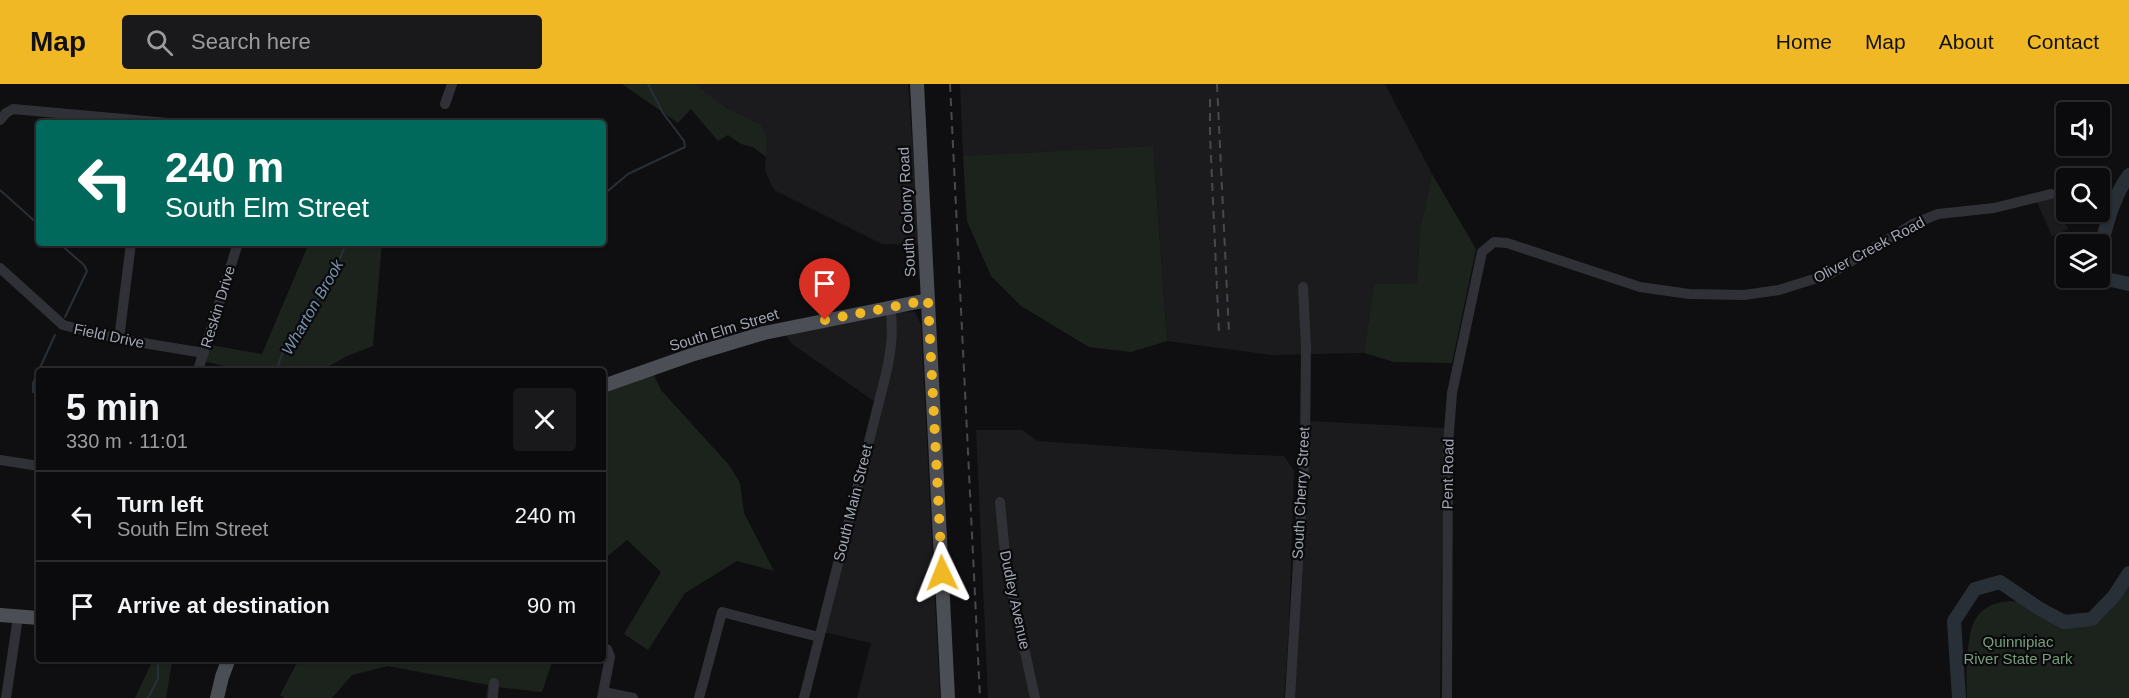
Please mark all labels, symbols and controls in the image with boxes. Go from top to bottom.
search box [122,15,542,69]
text: Map [30,26,86,57]
icon: search [143,26,176,59]
text: Search here [191,29,311,54]
text: Home [1776,30,1832,53]
text: Map [1865,30,1906,53]
text: About [1939,30,1994,53]
text: Contact [2027,30,2099,53]
map controls [2056,102,2110,288]
button: sound [2056,102,2110,156]
icon: left [66,144,144,222]
text: 240 m [165,144,284,191]
street label: South Colony Road [895,147,918,277]
button: search [2056,168,2110,222]
text: South Elm Street [165,193,369,223]
street label: Oliver Creek Road [1810,213,1927,286]
button: layers [2056,234,2110,288]
water label: Wharton Brook [278,256,347,358]
pin [799,258,850,320]
street label: Reskin Drive [197,264,238,350]
icon: arrive [808,267,841,300]
street label: South Elm Street [667,305,781,354]
street label: Field Drive [72,320,146,351]
text: 5 min [66,387,160,428]
button: close [513,388,576,451]
street label: South Cherry Street [1289,426,1313,560]
text: 330 m · 11:01 [66,430,188,452]
street label: Pent Road [1438,438,1457,510]
street label: South Main Street [830,442,875,563]
text: Turn left [117,492,203,517]
icon: left [66,500,99,533]
text: 240 m [515,503,576,528]
text: South Elm Street [117,518,268,540]
position arrow [910,541,974,605]
street label: Dudley Avenue [997,549,1034,651]
icon: arrive [66,590,99,623]
text: Arrive at destination [117,593,330,618]
text: 90 m [527,593,576,618]
park label: Quinnipiac River State Park [1963,633,2073,667]

